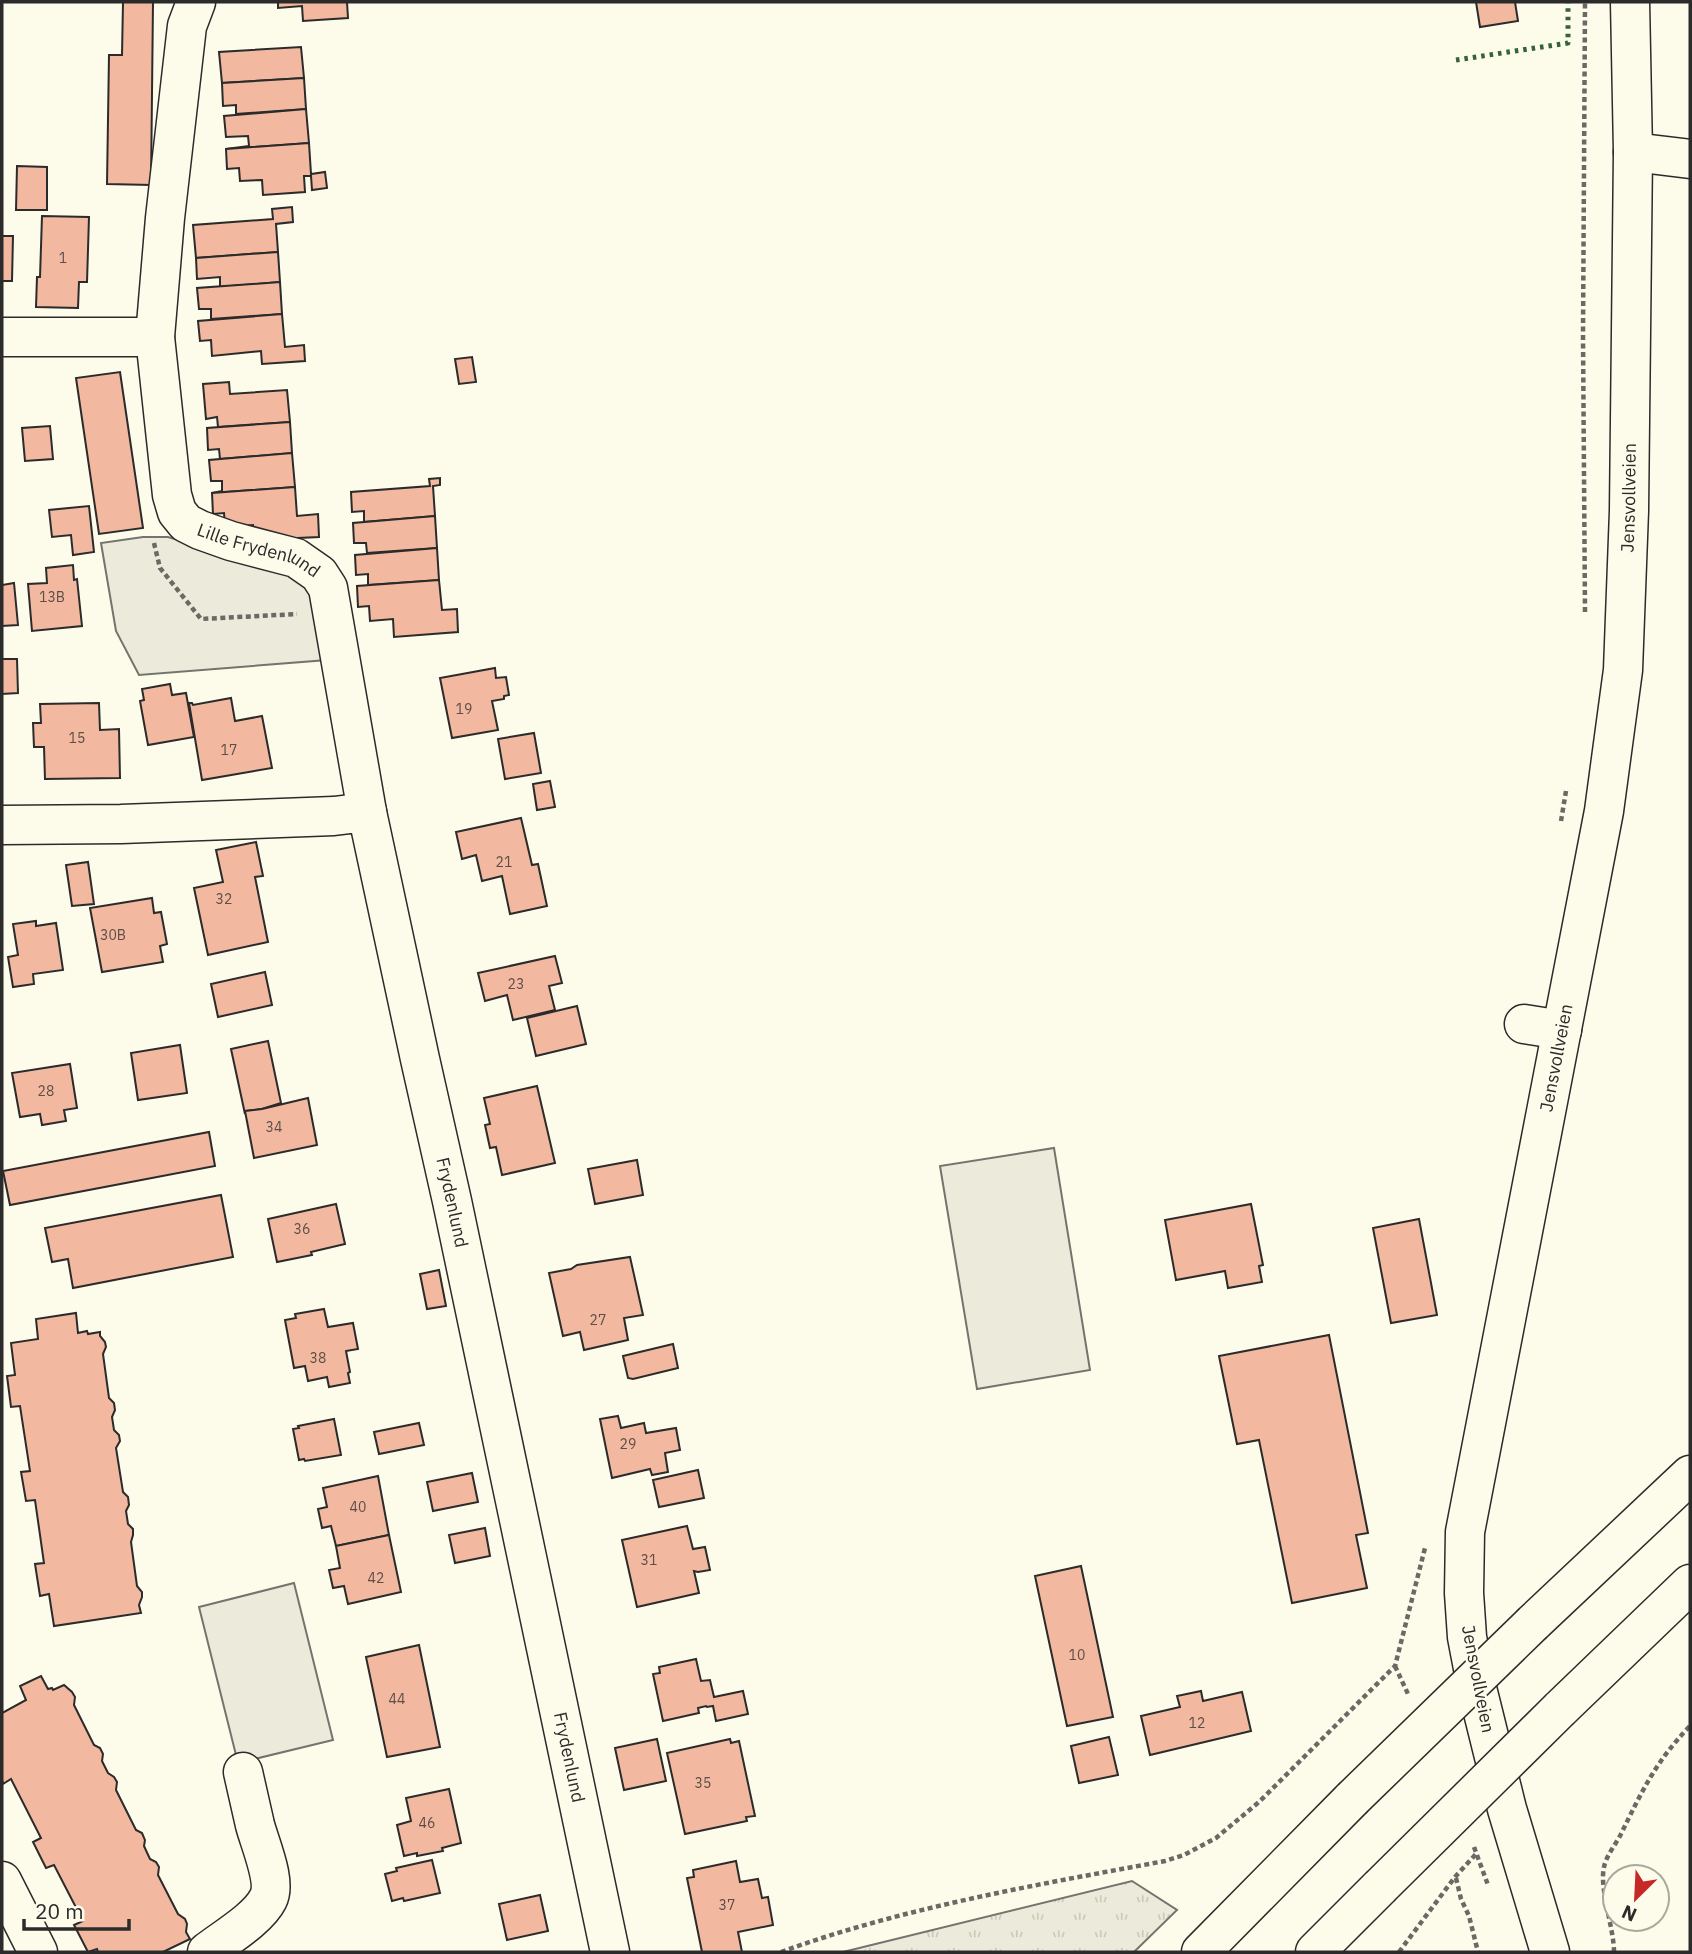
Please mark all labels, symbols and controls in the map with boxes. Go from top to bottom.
house number: 1 [59,249,67,267]
street label: Jensvollveien [1615,443,1641,553]
street label: Lille Frydenlund [194,518,325,582]
house number: 13B [39,588,65,606]
house number: 19 [456,700,472,718]
house number: 15 [69,729,85,747]
house number: 17 [221,741,237,759]
house number: 21 [496,853,512,871]
house number: 32 [216,890,232,908]
house number: 30B [100,926,126,944]
house number: 23 [508,975,524,993]
street label: Jensvollveien [1534,1002,1578,1114]
house number: 28 [38,1082,54,1100]
house number: 34 [266,1118,282,1136]
street label: Frydenlund [431,1155,473,1250]
house number: 36 [294,1220,310,1238]
house number: 27 [590,1311,606,1329]
house number: 38 [310,1349,326,1367]
house number: 29 [620,1435,636,1453]
house number: 40 [350,1498,366,1516]
house number: 31 [641,1551,657,1569]
house number: 42 [368,1569,384,1587]
street label: Jensvollveien [1457,1623,1500,1735]
house number: 10 [1069,1646,1085,1664]
house number: 44 [389,1690,405,1708]
street label: Frydenlund [549,1710,590,1804]
house number: 12 [1189,1714,1205,1732]
house number: 35 [695,1774,711,1792]
house number: 46 [419,1814,435,1832]
north arrow [1601,1863,1671,1933]
scale bar [24,1888,130,1932]
house number: 37 [719,1896,735,1914]
text: 20 m [35,1897,84,1925]
text: N [1618,1900,1640,1927]

